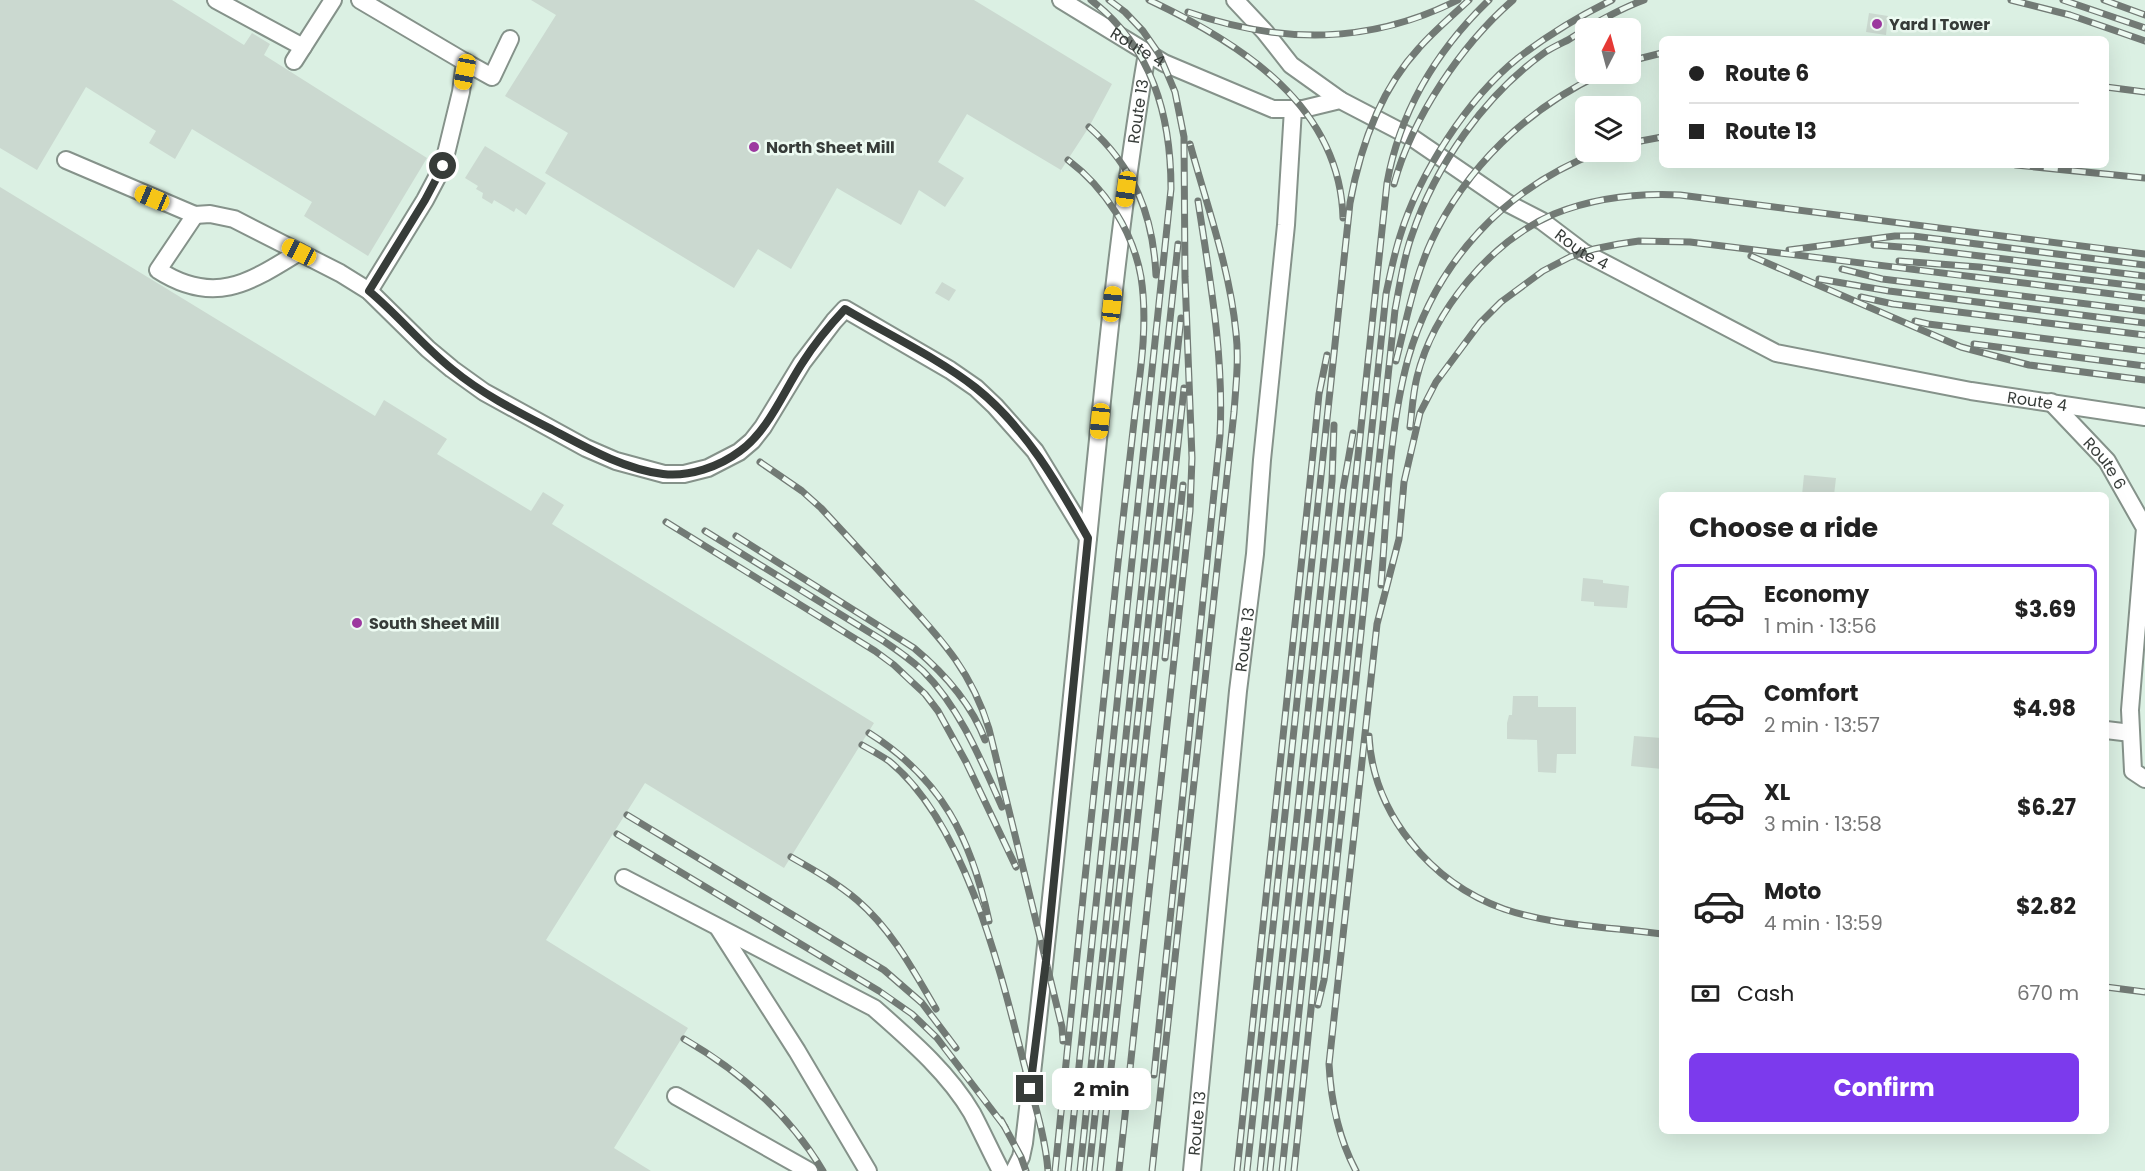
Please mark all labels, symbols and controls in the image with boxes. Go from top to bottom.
place label: Yard I Tower [1889,13,1990,36]
marker: Yard I Tower [1870,17,1884,31]
north arrow [1575,18,1641,84]
map controls [1575,18,1641,162]
street label: Route 4 [1106,21,1170,73]
car [453,53,477,91]
text: Route 6 [1725,58,1809,89]
street label: Route 13 [1121,77,1154,145]
button: layers [1575,96,1641,162]
text: Route 13 [1725,116,1817,147]
place label: North Sheet Mill [766,136,895,159]
marker: North Sheet Mill [747,140,761,154]
route start [429,152,456,179]
car [1115,170,1137,208]
car [132,183,172,213]
street label: Route 4 [1550,223,1613,275]
car [279,236,319,268]
car [1101,285,1123,323]
street label: Route 4 [2006,385,2069,417]
car [1089,402,1111,440]
street label: Route 6 [2078,432,2132,494]
text: Choose a ride [1689,509,1878,546]
text: Economy [1764,579,1869,610]
icon: car [1692,582,1746,636]
text: $3.69 [2014,594,2076,625]
street label: Route 13 [1229,606,1260,673]
place label: South Sheet Mill [369,612,500,635]
text: 1 min · 13:56 [1764,612,1877,640]
marker: South Sheet Mill [350,616,364,630]
text: Comfort [1764,678,1858,709]
icon: car [1692,681,1746,735]
text: $4.98 [2013,693,2076,724]
text: 2 min · 13:57 [1764,711,1880,739]
text: XL [1764,777,1790,808]
icon: car [1692,780,1746,834]
text: $6.27 [2017,792,2076,823]
text: 3 min · 13:58 [1764,810,1882,838]
text: Moto [1764,876,1821,907]
icon: car [1692,879,1746,933]
text: $2.82 [2016,891,2076,922]
text: 4 min · 13:59 [1764,909,1883,937]
icon: cash [1689,977,1722,1010]
text: Cash [1737,978,1794,1009]
text: 670 m [2017,979,2079,1007]
button: Confirm [1689,1053,2079,1122]
callout: 2 min [1051,1068,1150,1110]
route end [1016,1075,1043,1102]
text: 2 min [1073,1075,1130,1103]
street label: Route 13 [1182,1090,1211,1157]

